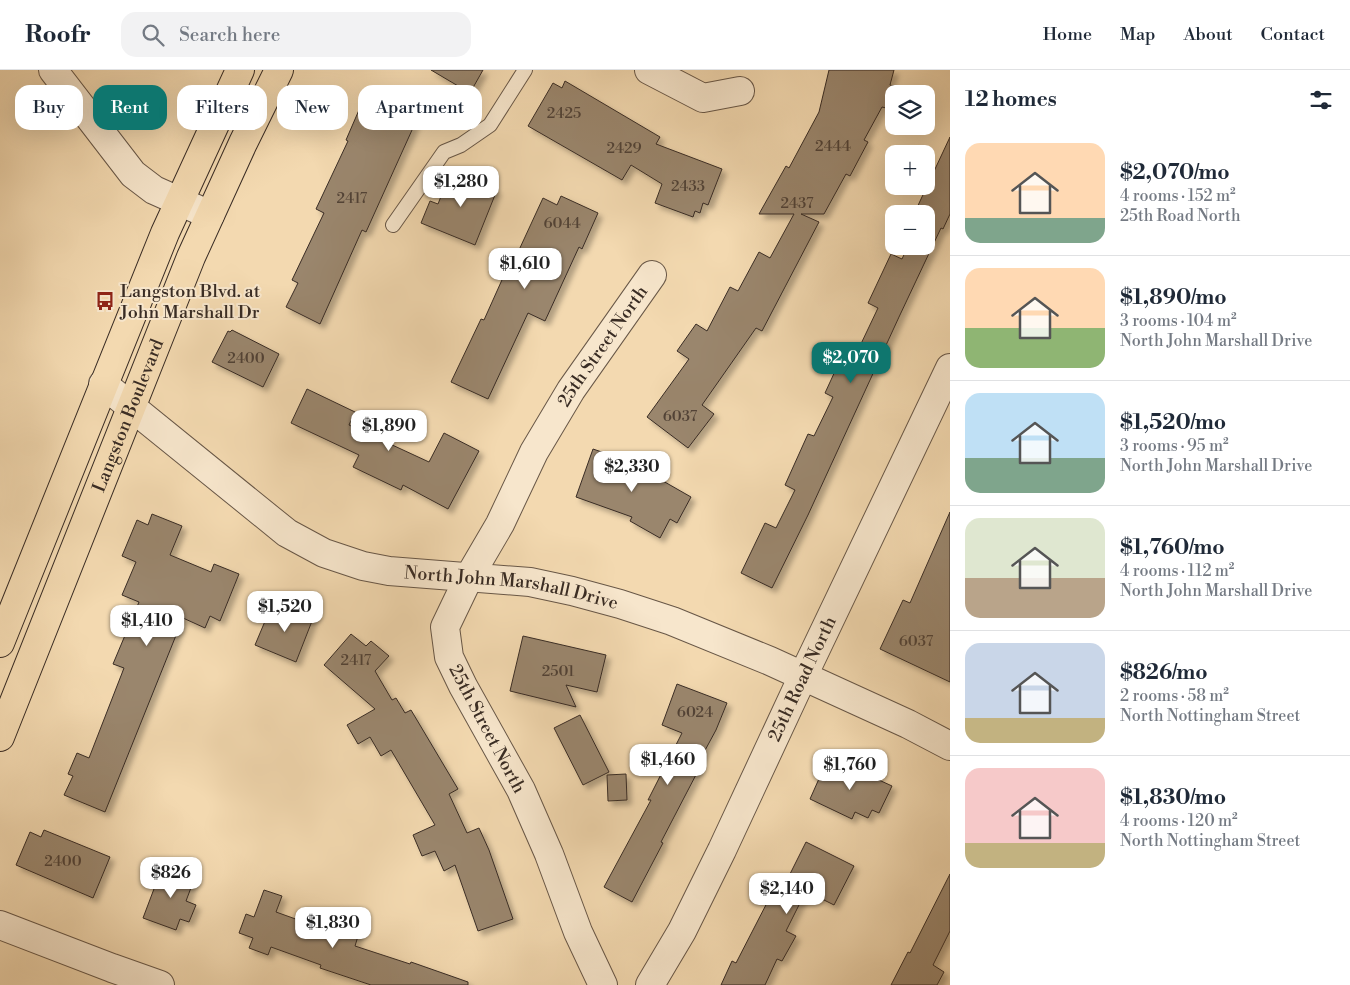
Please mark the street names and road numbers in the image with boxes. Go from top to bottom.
street label: 25th Street North [552,281,653,411]
street label: Langston Boulevard [87,335,169,496]
street label: North John Marshall Drive [403,561,621,615]
street label: 25th Road North [763,612,841,745]
street label: 25th Street North [443,661,531,798]

